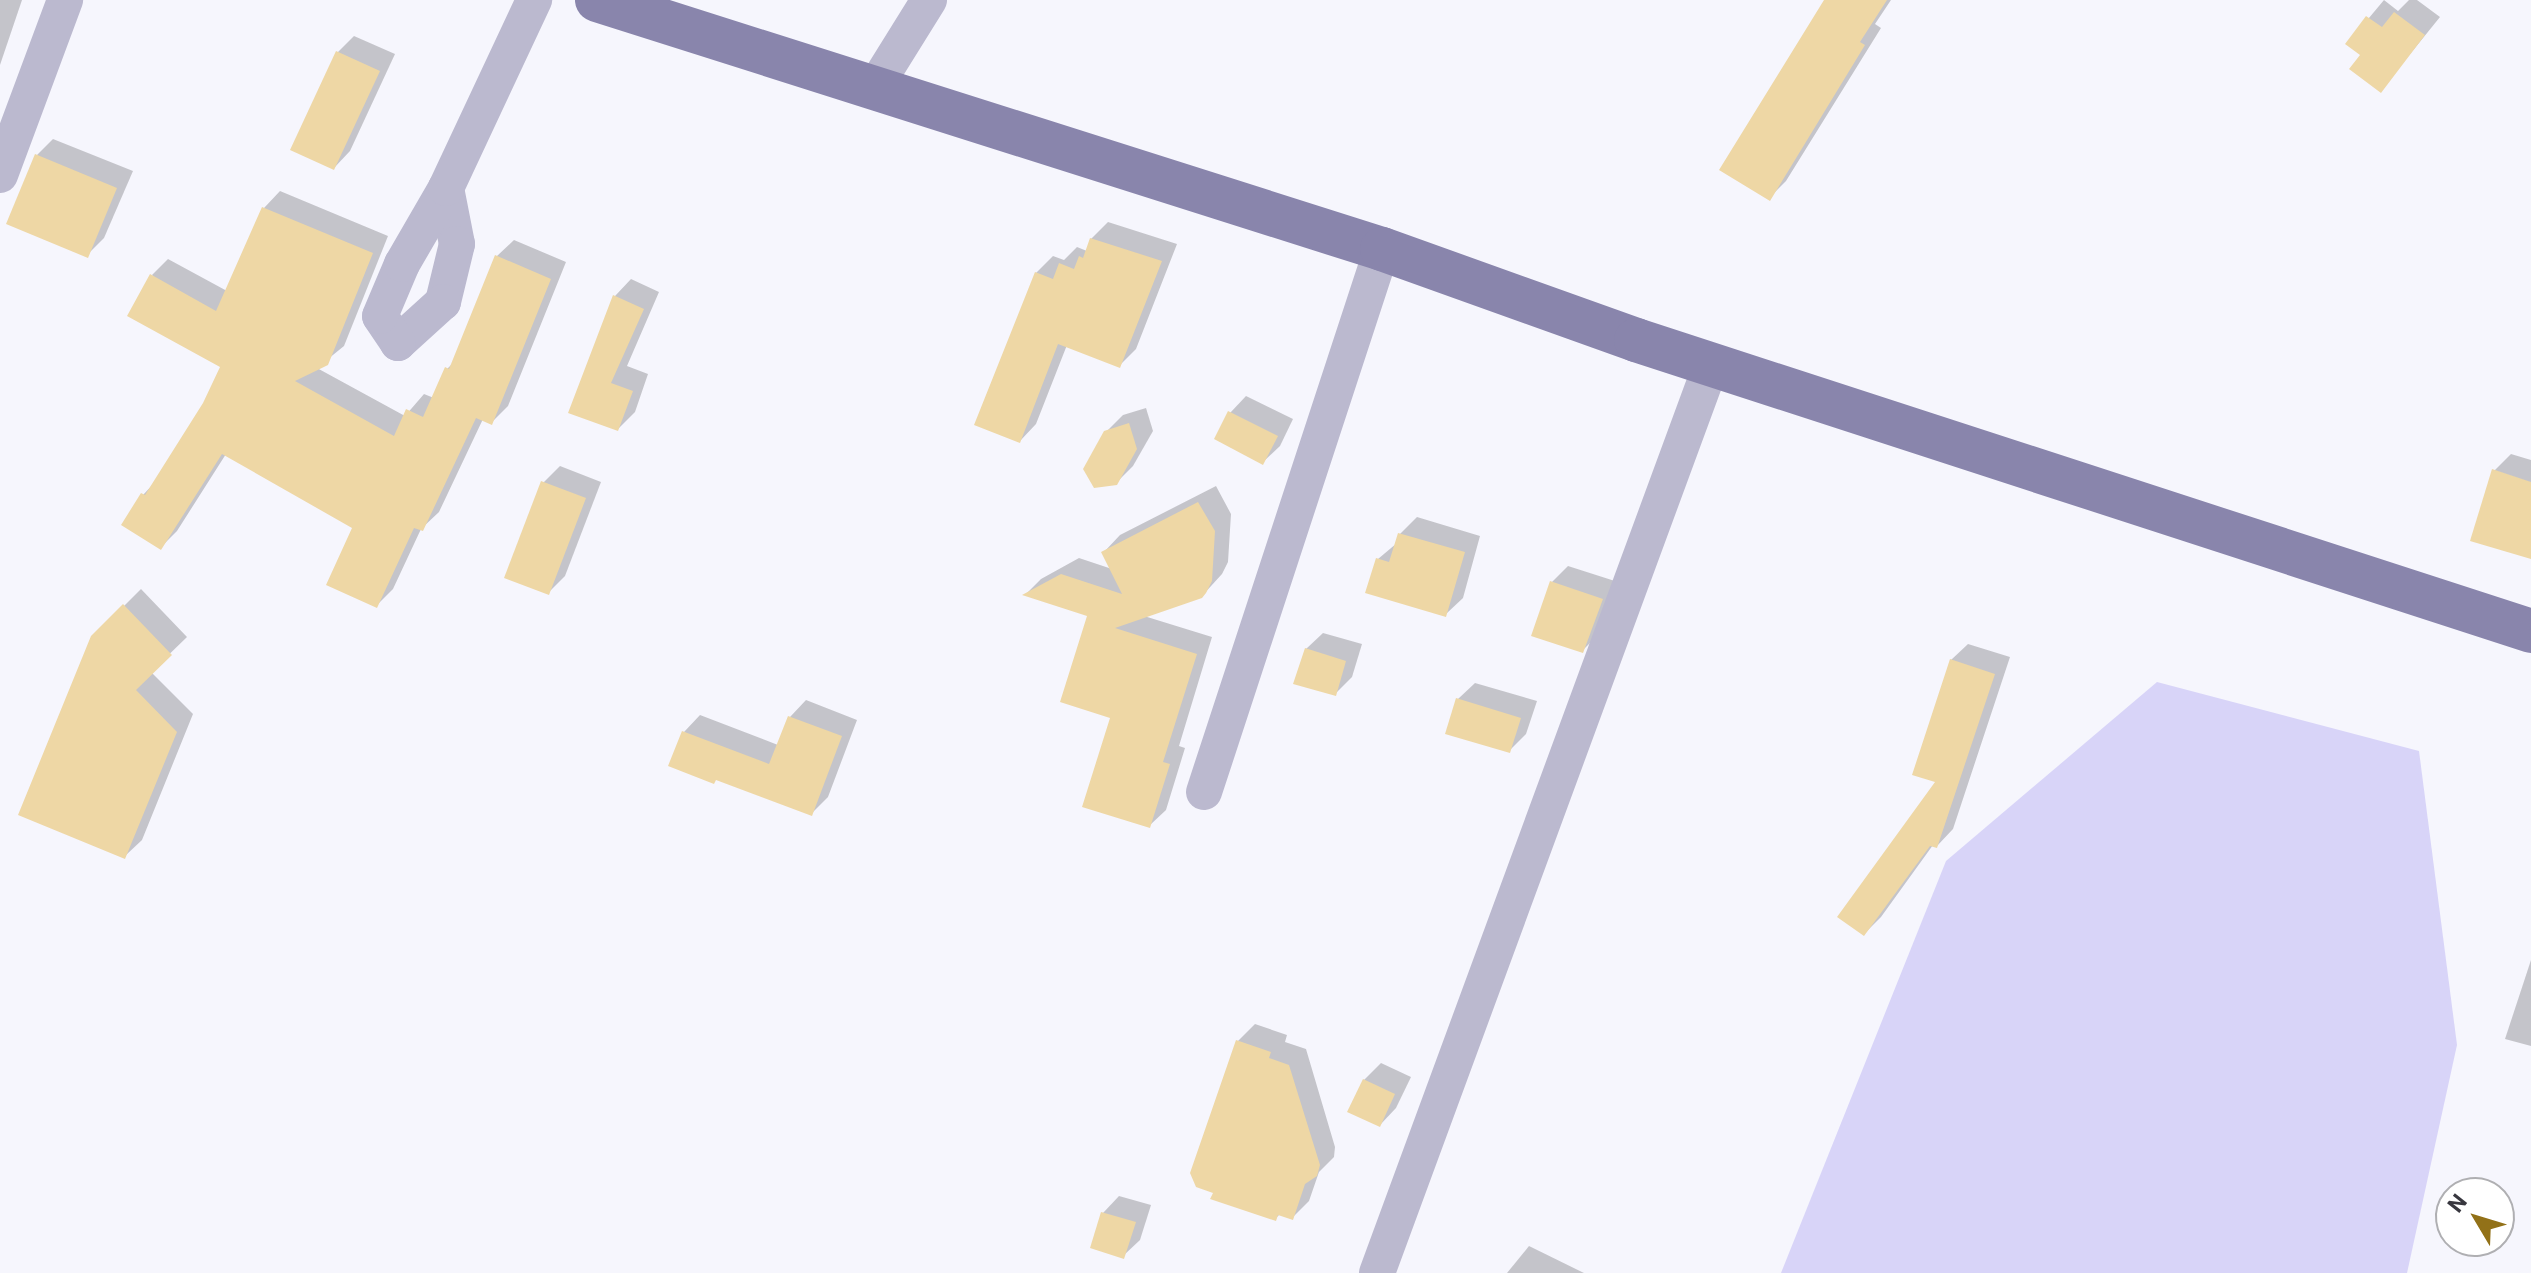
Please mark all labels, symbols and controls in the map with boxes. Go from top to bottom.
north arrow [2435,1177,2515,1257]
text: N [2443,1189,2472,1217]

